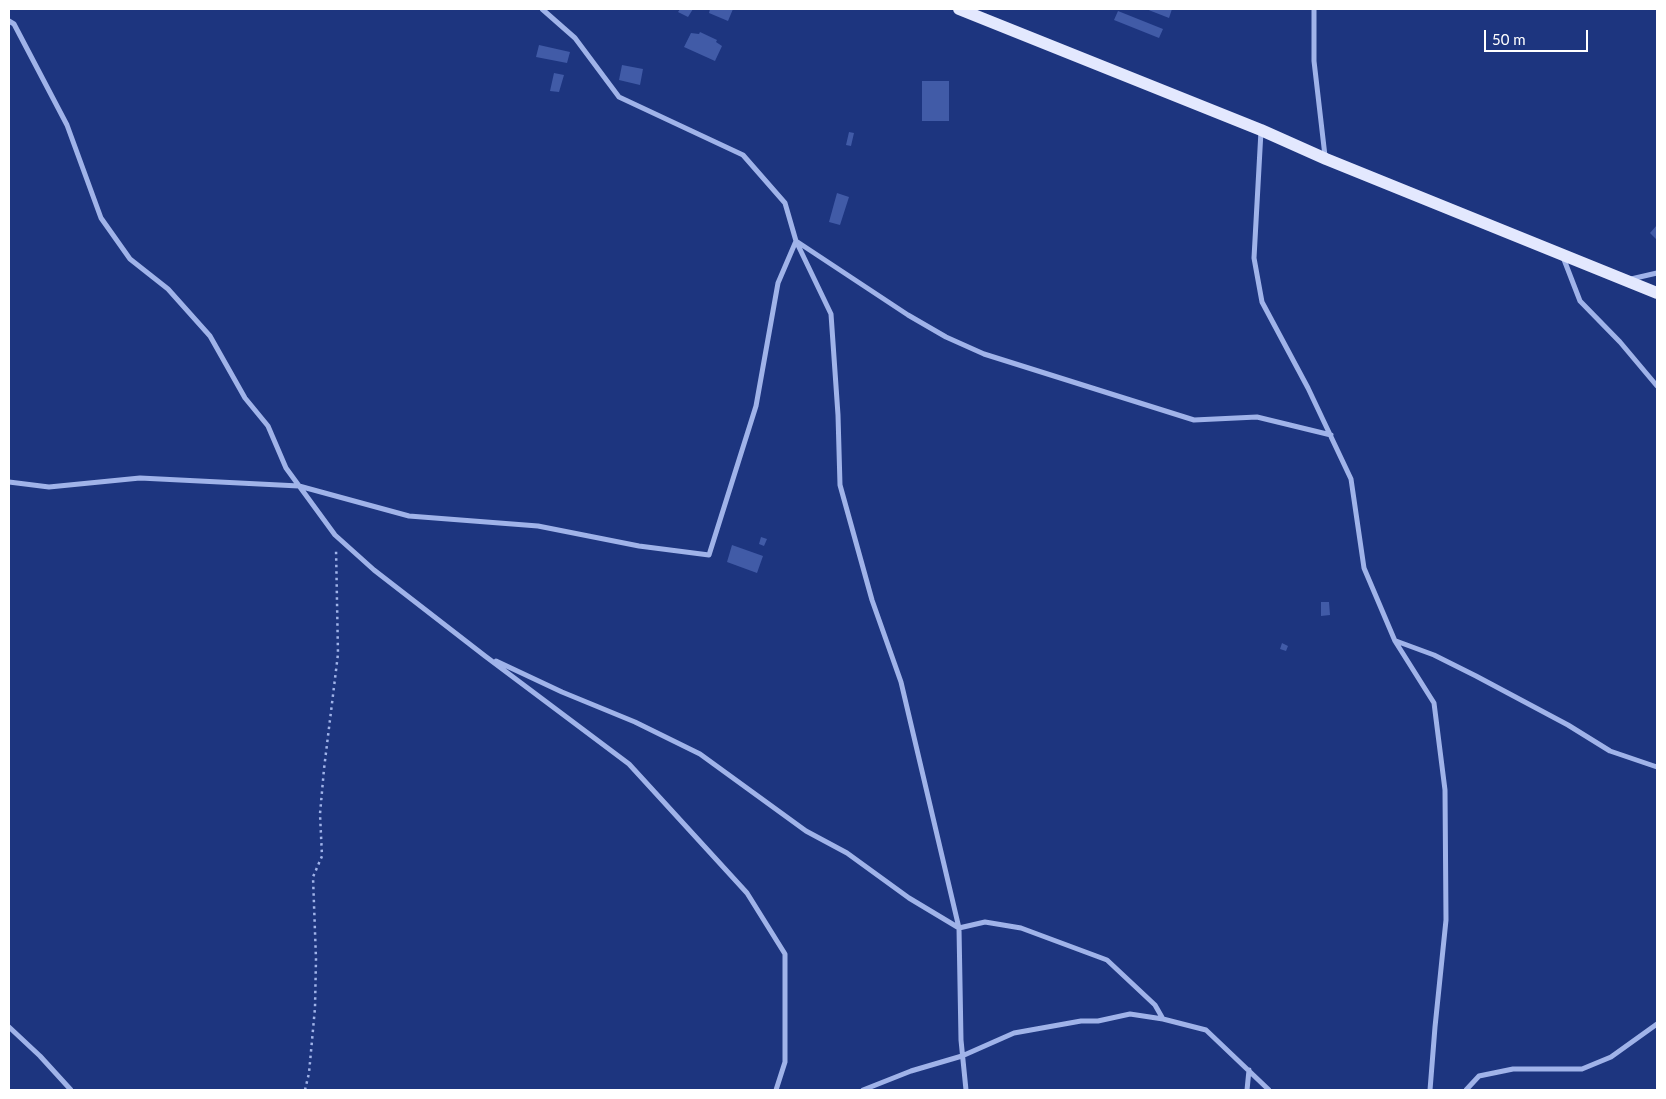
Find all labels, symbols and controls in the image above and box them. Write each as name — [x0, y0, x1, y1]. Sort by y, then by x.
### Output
scale bar — [1486, 20, 1590, 52]
text: 50 m — [1492, 30, 1526, 48]

